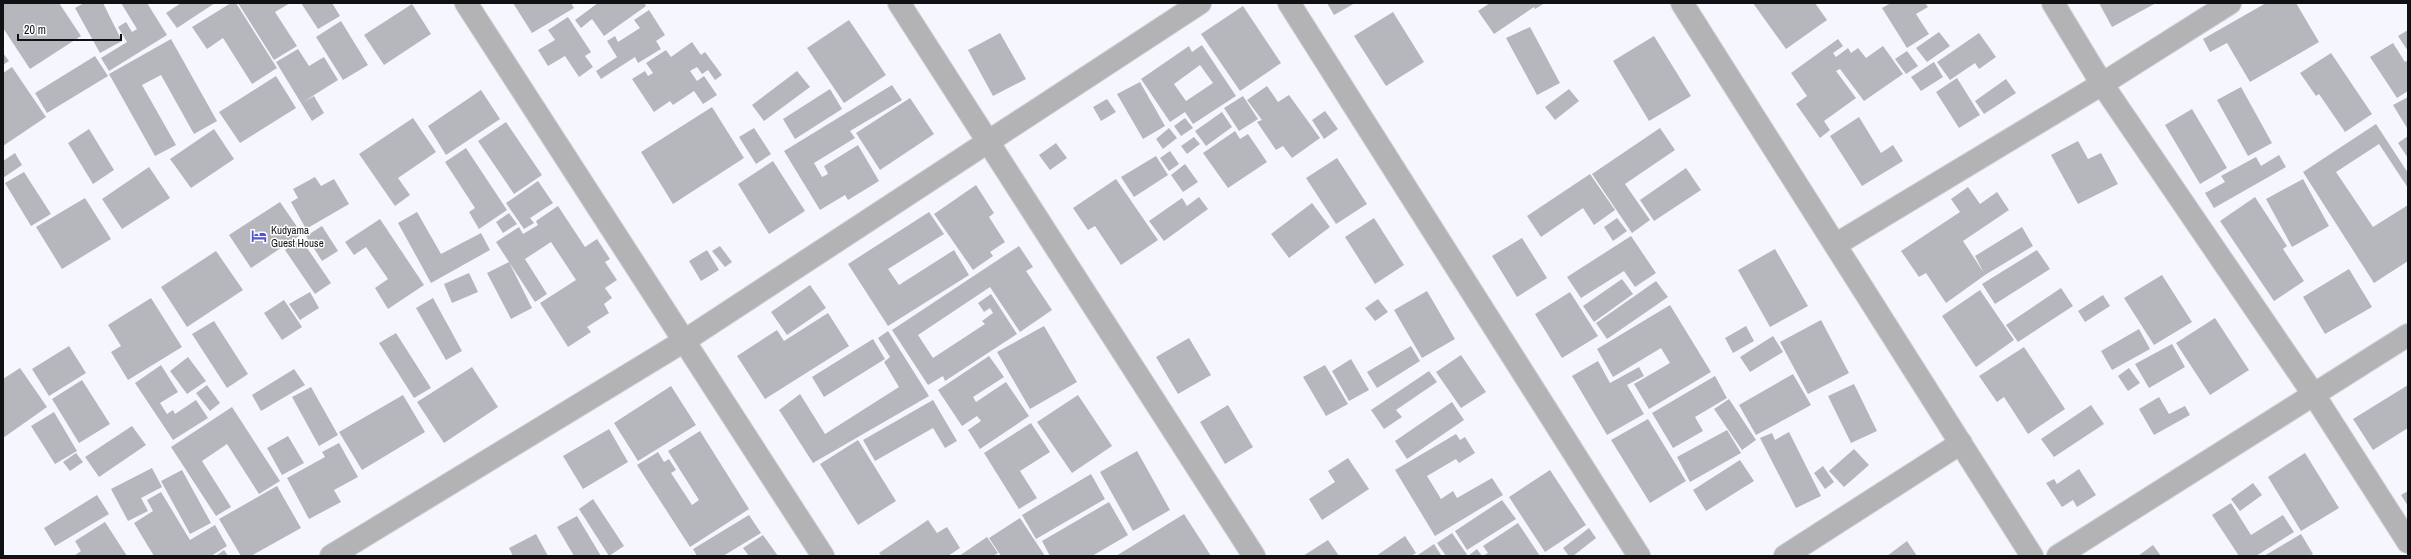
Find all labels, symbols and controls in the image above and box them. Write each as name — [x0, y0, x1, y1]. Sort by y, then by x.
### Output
scale bar — [18, 16, 121, 42]
text: 20 m — [24, 22, 46, 38]
place label: Kudyama Guest House — [271, 223, 324, 250]
hotel icon: Kudyama Guest House — [250, 227, 268, 245]

